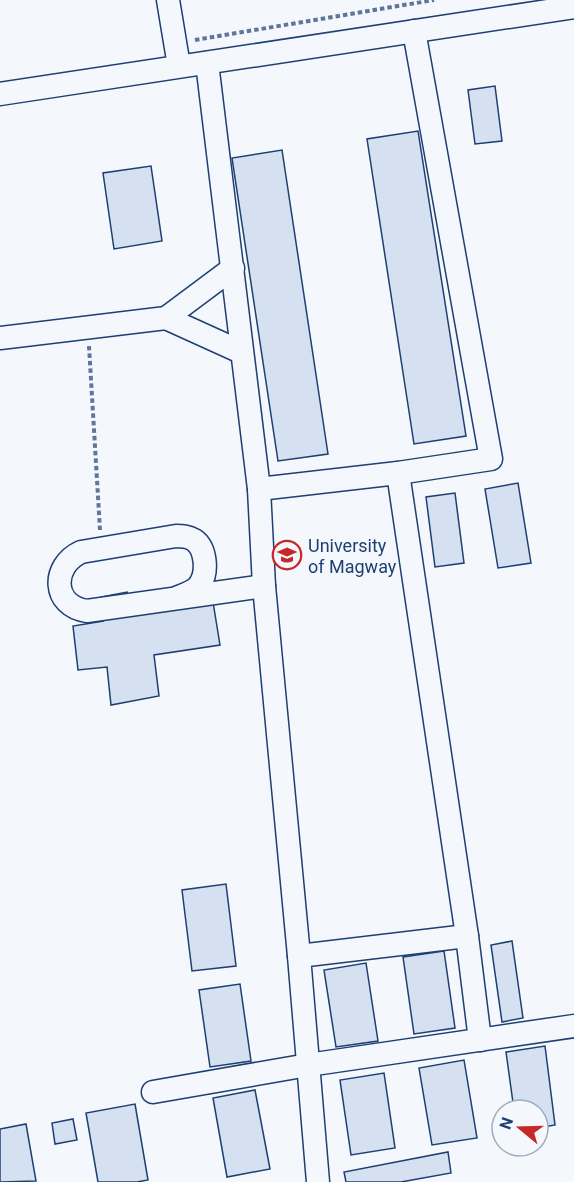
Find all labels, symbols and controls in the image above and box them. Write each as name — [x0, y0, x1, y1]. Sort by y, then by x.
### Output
place label: University of Magway — [308, 535, 397, 577]
school or university icon: University of Magway — [271, 539, 303, 571]
north arrow — [490, 1098, 550, 1158]
text: N — [495, 1115, 517, 1132]

